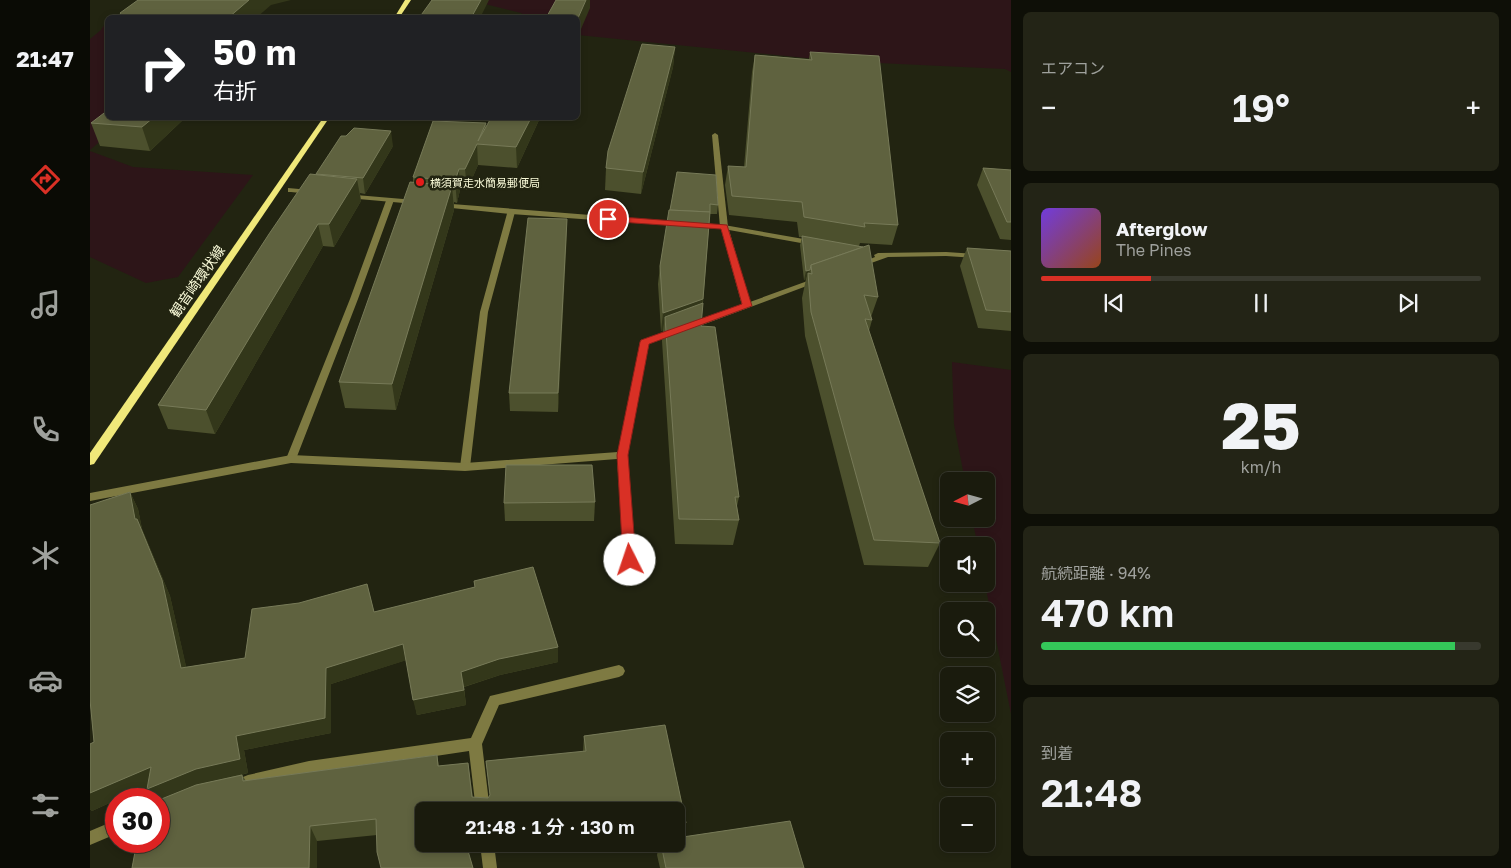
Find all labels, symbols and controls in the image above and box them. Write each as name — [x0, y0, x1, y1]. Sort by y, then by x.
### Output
text: 50 m — [213, 31, 296, 73]
icon: right — [130, 35, 195, 100]
text: 21:47 — [16, 45, 74, 72]
text: エアコン — [1041, 58, 1105, 78]
text: 右折 — [213, 77, 257, 104]
text: 19° — [1232, 85, 1290, 130]
text: − — [1041, 91, 1056, 124]
text: + — [1466, 91, 1481, 124]
icon: directions — [28, 162, 63, 197]
marker: 横須賀走水簡易郵便局 — [414, 176, 426, 188]
place label: 横須賀走水簡易郵便局 — [430, 176, 540, 189]
pin — [587, 198, 629, 240]
icon: arrive — [594, 205, 622, 233]
text: Afterglow — [1116, 217, 1207, 240]
text: The Pines — [1116, 240, 1191, 260]
street label: 観音崎環状線 — [166, 242, 228, 320]
icon: music — [28, 287, 63, 322]
icon: previous — [1100, 289, 1128, 317]
icon: pause — [1247, 289, 1275, 317]
icon: next — [1394, 289, 1422, 317]
text: 25 — [1221, 385, 1301, 463]
icon: phone — [28, 412, 63, 447]
text: km/h — [1241, 457, 1281, 477]
north arrow — [940, 472, 995, 528]
map controls — [940, 472, 995, 852]
position arrow — [603, 533, 655, 585]
button: sound — [940, 537, 995, 592]
icon: climate — [28, 538, 63, 573]
text: 航続距離 · 94% — [1041, 563, 1151, 583]
text: 470 km — [1041, 590, 1174, 635]
button: search — [940, 602, 995, 657]
icon: car — [28, 663, 63, 698]
button: layers — [940, 667, 995, 722]
button: + — [940, 732, 995, 787]
text: 到着 — [1041, 743, 1073, 763]
text: 21:48 — [1041, 770, 1142, 815]
icon: filters — [28, 788, 63, 823]
speed limit sign: 30 — [105, 788, 170, 853]
button: − — [940, 797, 995, 852]
text: 21:48 · 1 分 · 130 m — [465, 815, 635, 838]

